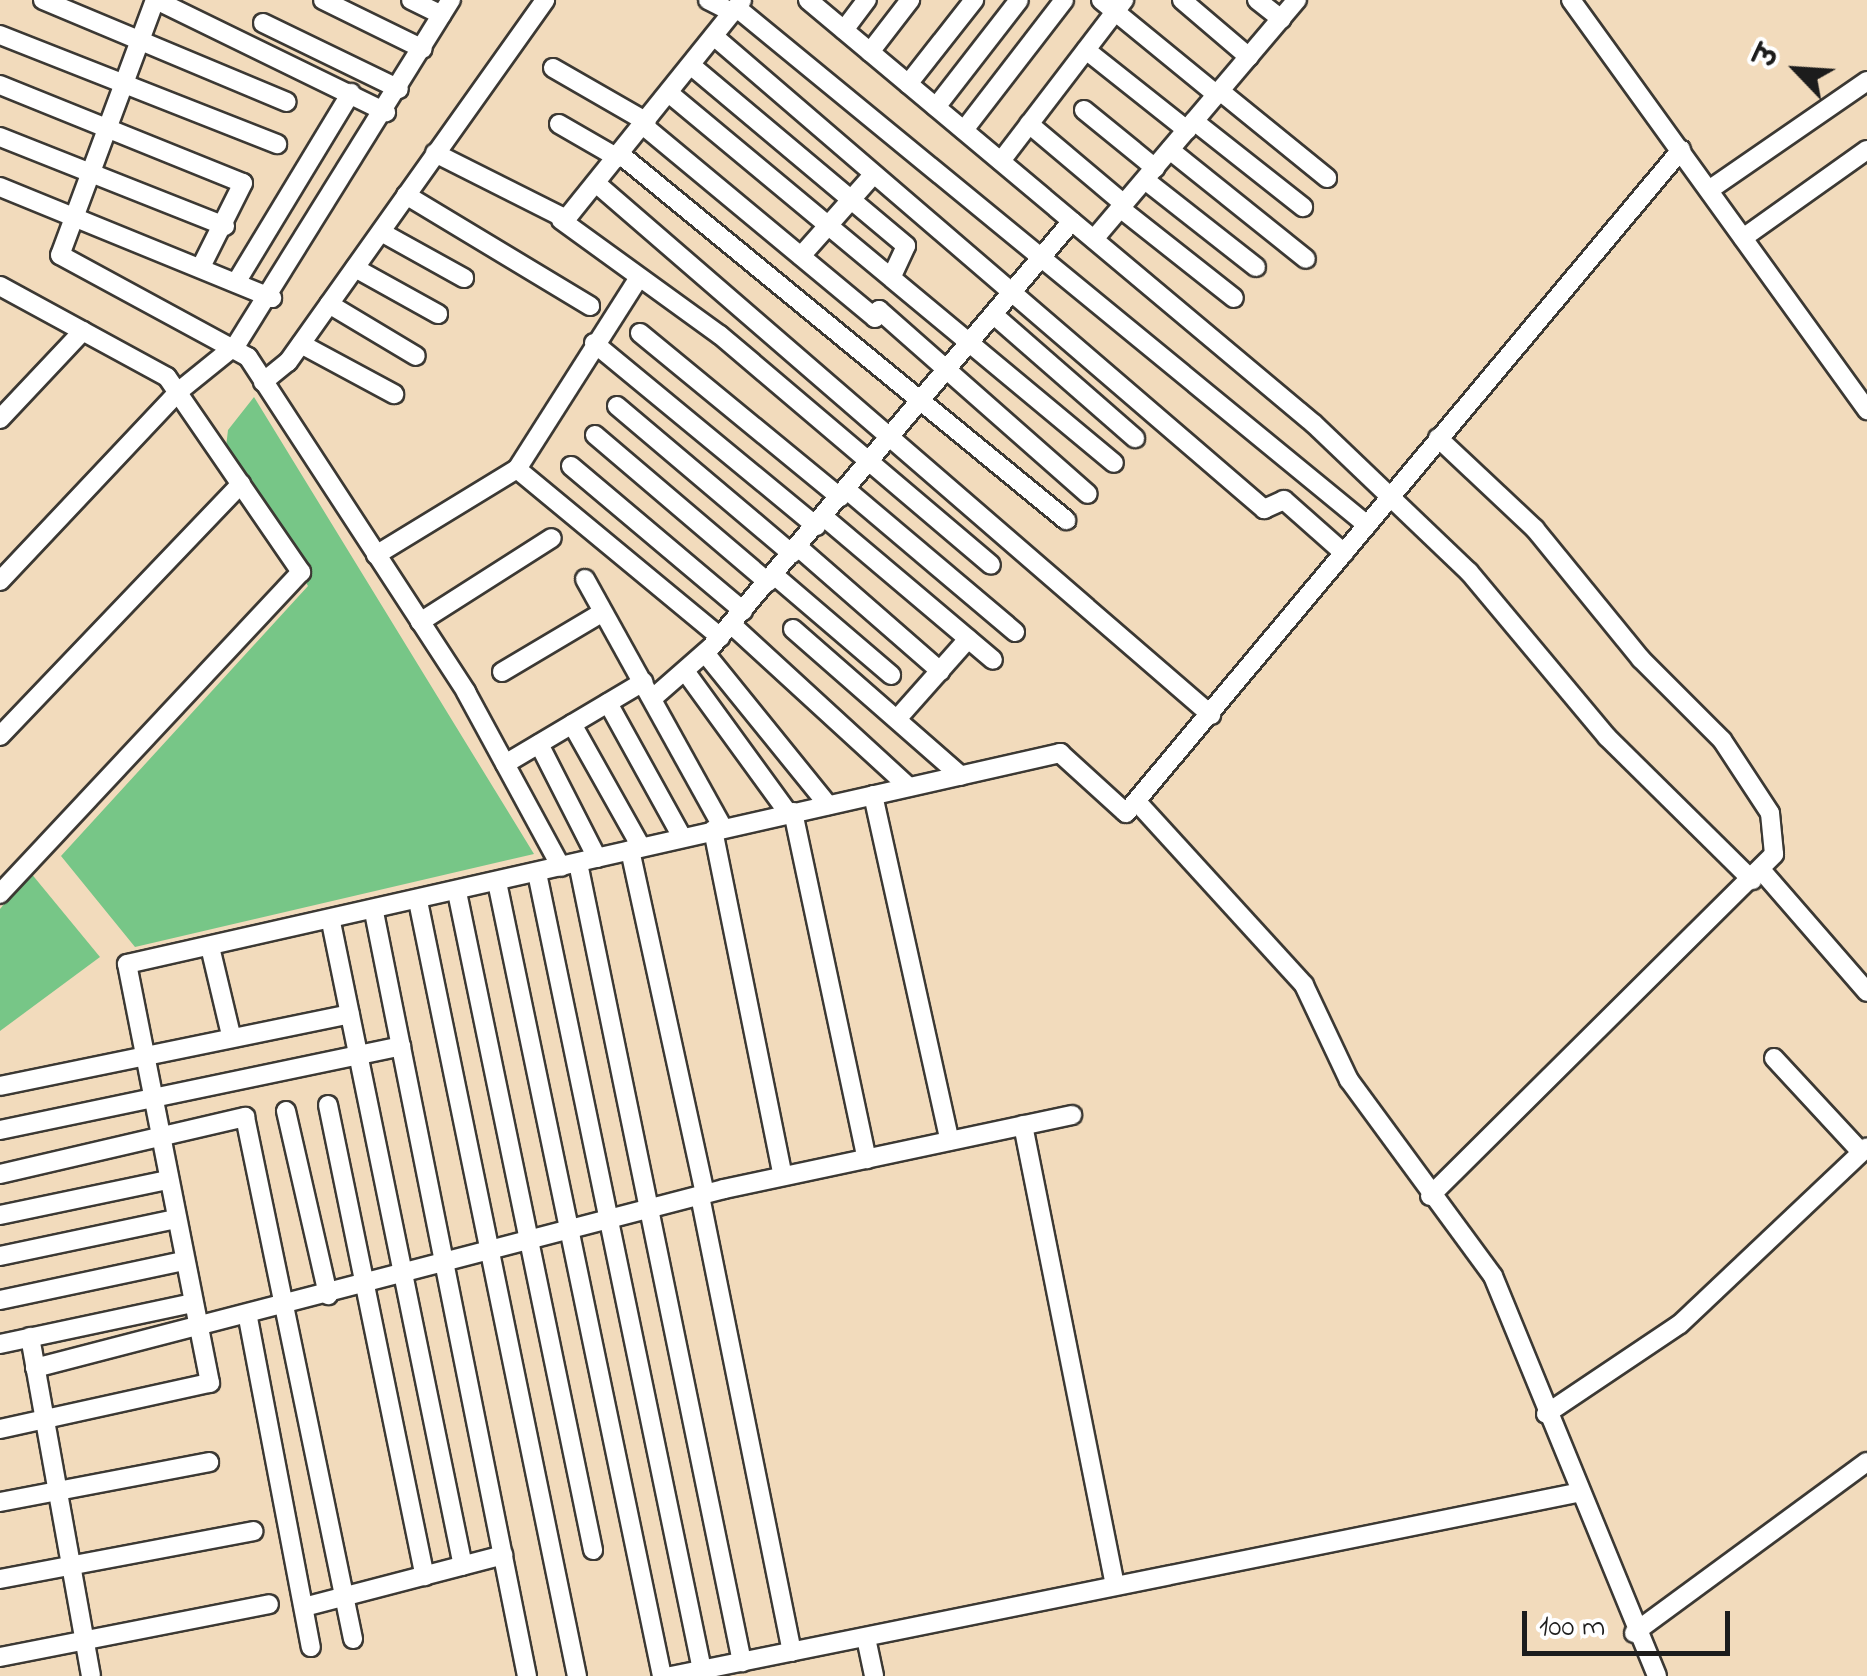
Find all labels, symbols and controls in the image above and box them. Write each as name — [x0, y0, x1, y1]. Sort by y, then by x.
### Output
north arrow — [1747, 20, 1847, 120]
text: उ — [1747, 40, 1792, 74]
scale bar — [1527, 1591, 1734, 1653]
text: 100 m — [1539, 1606, 1605, 1650]

